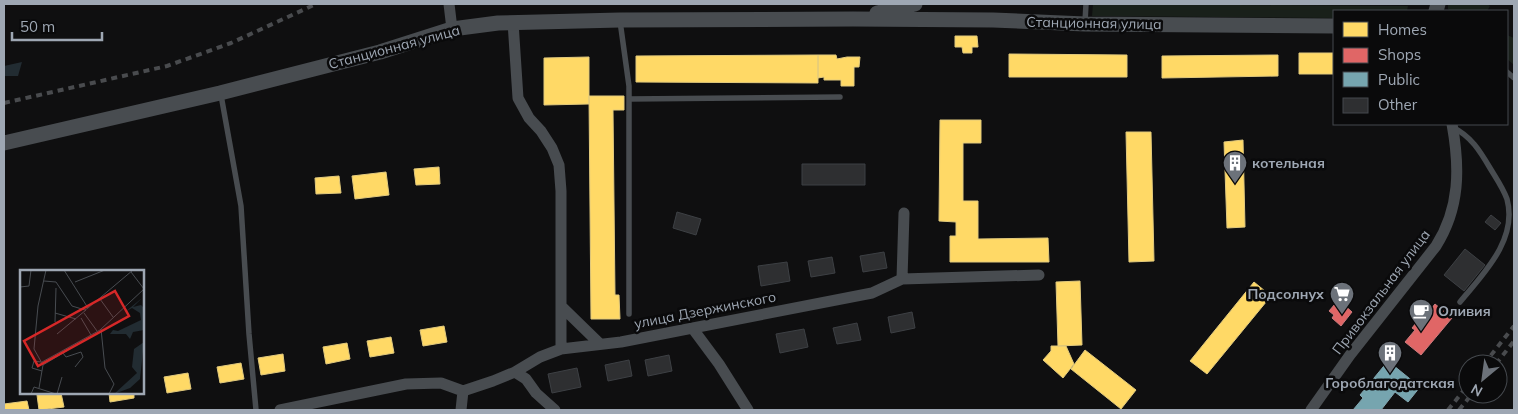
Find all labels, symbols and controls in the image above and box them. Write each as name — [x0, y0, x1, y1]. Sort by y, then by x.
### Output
scale bar — [12, 10, 102, 42]
legend — [1333, 10, 1508, 125]
street label: Станционная улица — [1026, 13, 1162, 33]
text: 50 m — [20, 17, 55, 36]
text: Homes — [1378, 20, 1427, 39]
street label: Станционная улица — [326, 21, 462, 73]
text: Shops — [1378, 45, 1421, 64]
text: Public — [1378, 70, 1420, 89]
text: Other — [1378, 95, 1418, 114]
building icon: котельная — [1222, 150, 1248, 184]
place label: котельная — [1252, 154, 1325, 172]
street label: Привокзальная улица — [1328, 226, 1434, 358]
inset map — [20, 270, 144, 394]
supermarket icon: Подсолнух — [1329, 281, 1355, 315]
place label: Подсолнух — [1248, 285, 1324, 303]
street label: улица Дзержинского — [633, 287, 777, 333]
cafe icon: Оливия — [1408, 298, 1434, 332]
place label: Оливия — [1438, 302, 1491, 320]
building icon: Гороблагодатская — [1377, 340, 1403, 374]
north arrow — [1458, 354, 1508, 404]
place label: Гороблагодатская — [1325, 374, 1455, 392]
text: N — [1468, 380, 1486, 401]

